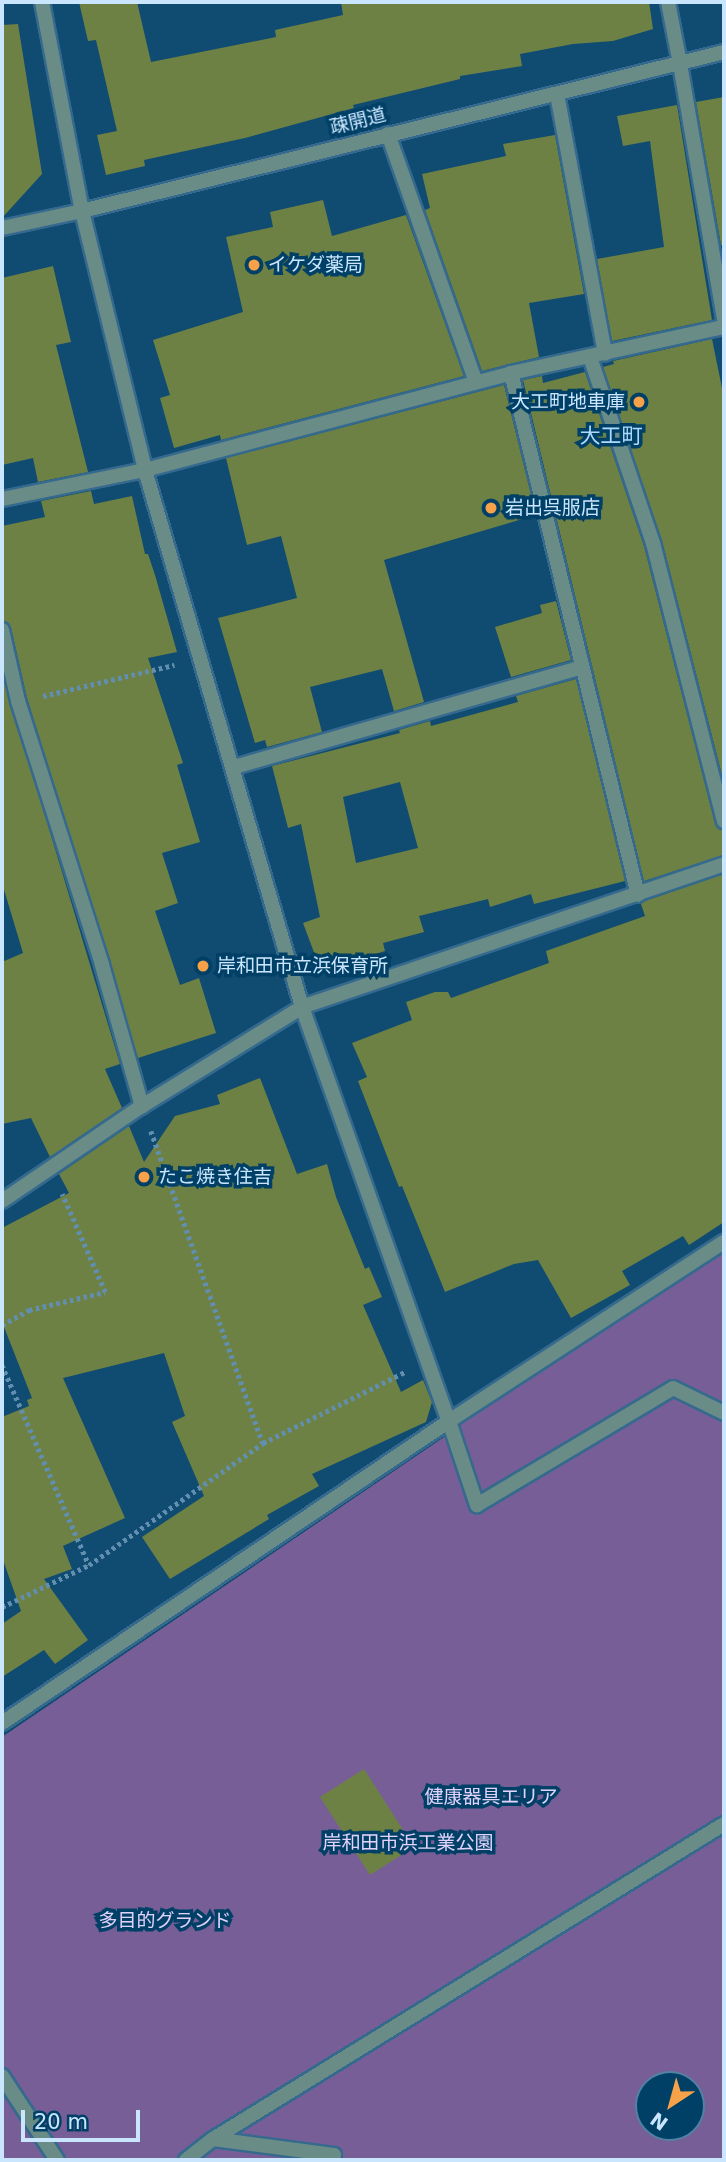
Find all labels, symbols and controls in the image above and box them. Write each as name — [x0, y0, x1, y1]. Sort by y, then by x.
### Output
street label: 疎開道 — [328, 103, 388, 139]
place label: イケダ薬局 — [268, 254, 363, 276]
marker: イケダ薬局 — [246, 257, 262, 273]
place label: 大工町地車庫 — [511, 391, 625, 413]
marker: 大工町地車庫 — [631, 394, 647, 410]
district label: 大工町 — [580, 423, 642, 449]
place label: 岩出呉服店 — [505, 497, 600, 519]
marker: 岩出呉服店 — [483, 500, 499, 516]
place label: 岸和田市立浜保育所 — [217, 955, 388, 977]
marker: 岸和田市立浜保育所 — [195, 958, 211, 974]
place label: たこ焼き住吉 — [158, 1166, 272, 1188]
marker: たこ焼き住吉 — [136, 1169, 152, 1185]
park label: 健康器具エリア — [425, 1786, 557, 1808]
park label: 岸和田市浜工業公園 — [323, 1832, 493, 1854]
park label: 多目的グランド — [99, 1910, 231, 1932]
north arrow — [635, 2071, 705, 2141]
scale bar — [24, 2096, 144, 2140]
text: N — [646, 2108, 672, 2135]
text: 20 m — [34, 2110, 88, 2134]

